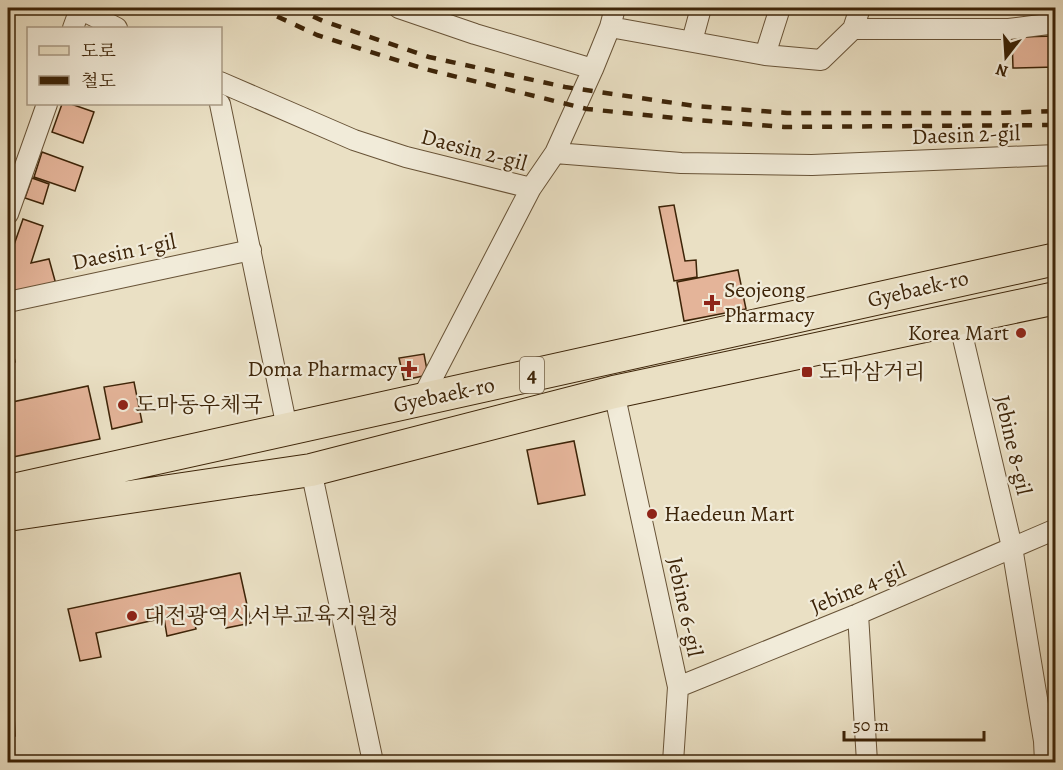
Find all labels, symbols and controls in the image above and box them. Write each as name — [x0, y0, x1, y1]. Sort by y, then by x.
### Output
legend — [27, 27, 222, 105]
north arrow — [976, 27, 1036, 87]
text: 도로 — [81, 39, 116, 63]
text: N — [993, 58, 1011, 83]
text: 철도 — [81, 69, 116, 93]
street label: Daesin 2-gil — [911, 118, 1021, 152]
street label: Daesin 2-gil — [418, 121, 530, 179]
street label: Daesin 1-gil — [69, 226, 179, 278]
street label: Gyebaek-ro — [865, 263, 971, 315]
place label: Seojeong Pharmacy — [724, 275, 814, 330]
marker: Seojeong Pharmacy — [705, 296, 719, 310]
place label: Korea Mart — [908, 318, 1009, 348]
marker: Korea Mart — [1014, 326, 1028, 340]
place label: Doma Pharmacy — [247, 354, 397, 384]
road number: 4 — [520, 357, 544, 393]
place label: 도마삼거리 — [819, 357, 925, 387]
marker: Doma Pharmacy — [402, 362, 416, 376]
marker: 도마삼거리 — [800, 365, 814, 379]
street label: Gyebaek-ro — [391, 370, 497, 420]
place label: 도마동우체국 — [135, 390, 263, 420]
street label: Jebine 8-gil — [987, 392, 1039, 498]
marker: 도마동우체국 — [116, 398, 130, 412]
place label: Haedeun Mart — [664, 499, 795, 529]
marker: Haedeun Mart — [645, 507, 659, 521]
street label: Jebine 6-gil — [660, 555, 710, 659]
street label: Jebine 4-gil — [806, 555, 910, 621]
place label: 대전광역시서부교육지원청 — [144, 601, 399, 631]
marker: 대전광역시서부교육지원청 — [125, 609, 139, 623]
scale bar — [844, 704, 984, 742]
text: 50 m — [853, 713, 889, 737]

